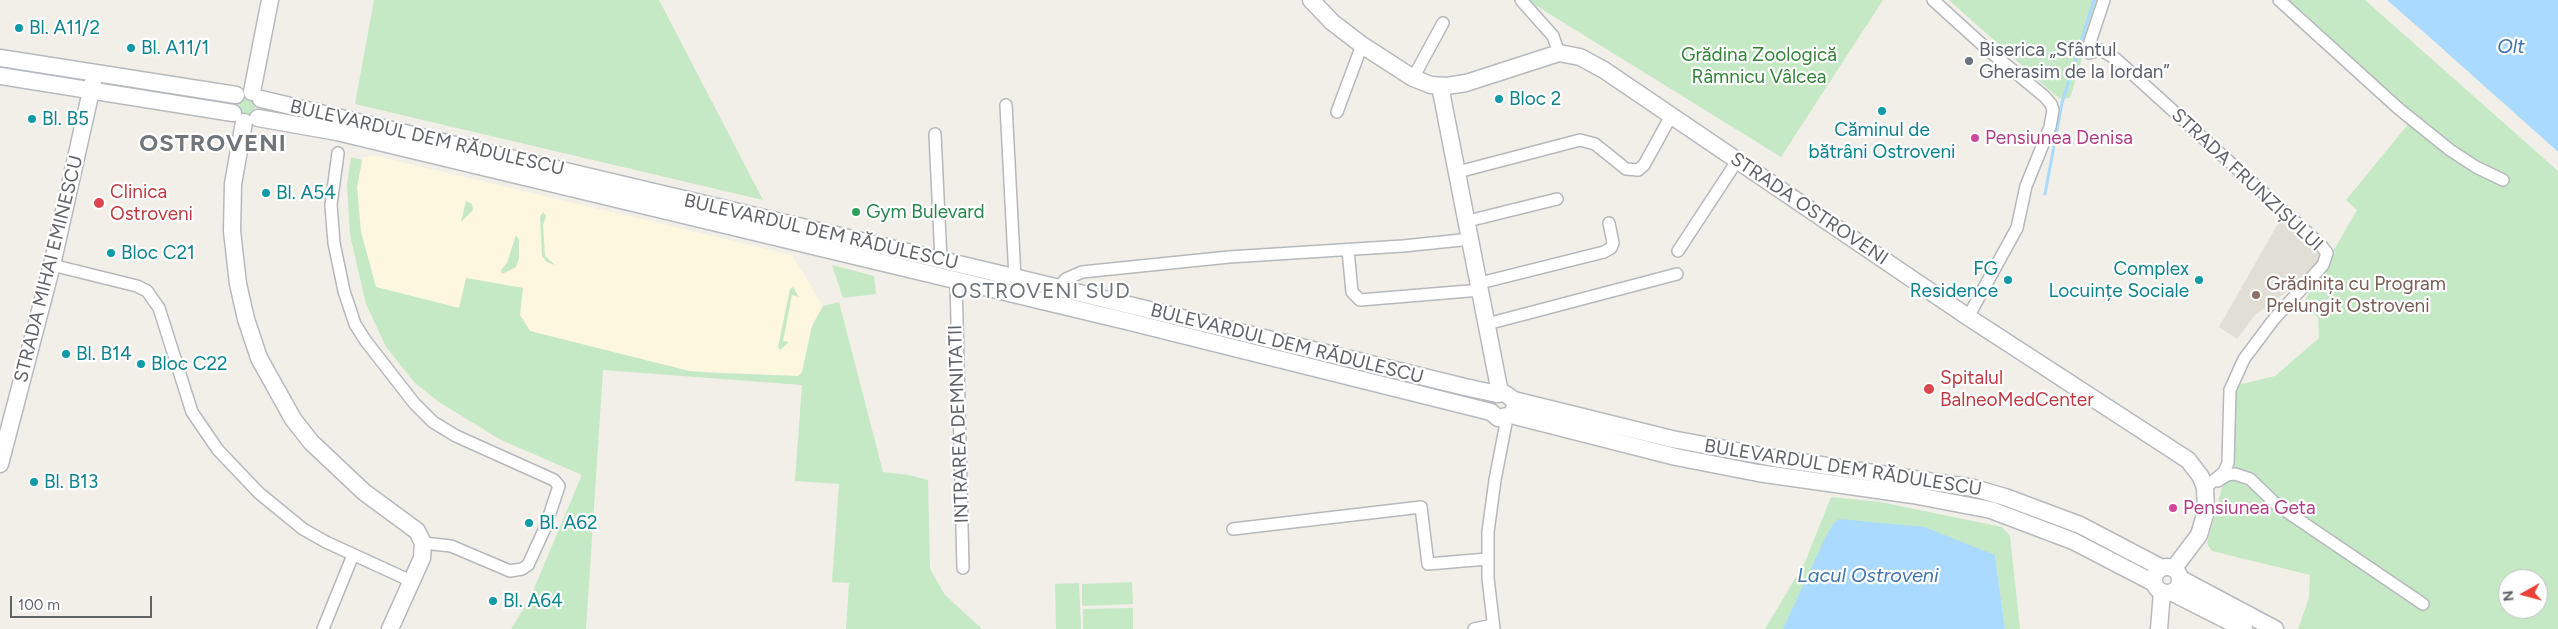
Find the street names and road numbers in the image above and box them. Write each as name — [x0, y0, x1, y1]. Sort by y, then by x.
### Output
street label: BULEVARDUL DEM RĂDULESCU — [288, 95, 566, 181]
street label: STRADA FRUNZIȘULUI — [2167, 104, 2327, 256]
street label: STRADA OSTROVENI — [1726, 148, 1892, 270]
street label: STRADA MIHAI EMINESCU — [10, 153, 88, 385]
street label: BULEVARDUL DEM RĂDULESCU — [682, 189, 960, 275]
street label: BULEVARDUL DEM RĂDULESCU — [1148, 299, 1426, 389]
street label: INTRAREA DEMNITATII — [944, 324, 974, 524]
street label: BULEVARDUL DEM RĂDULESCU — [1703, 435, 1983, 501]

